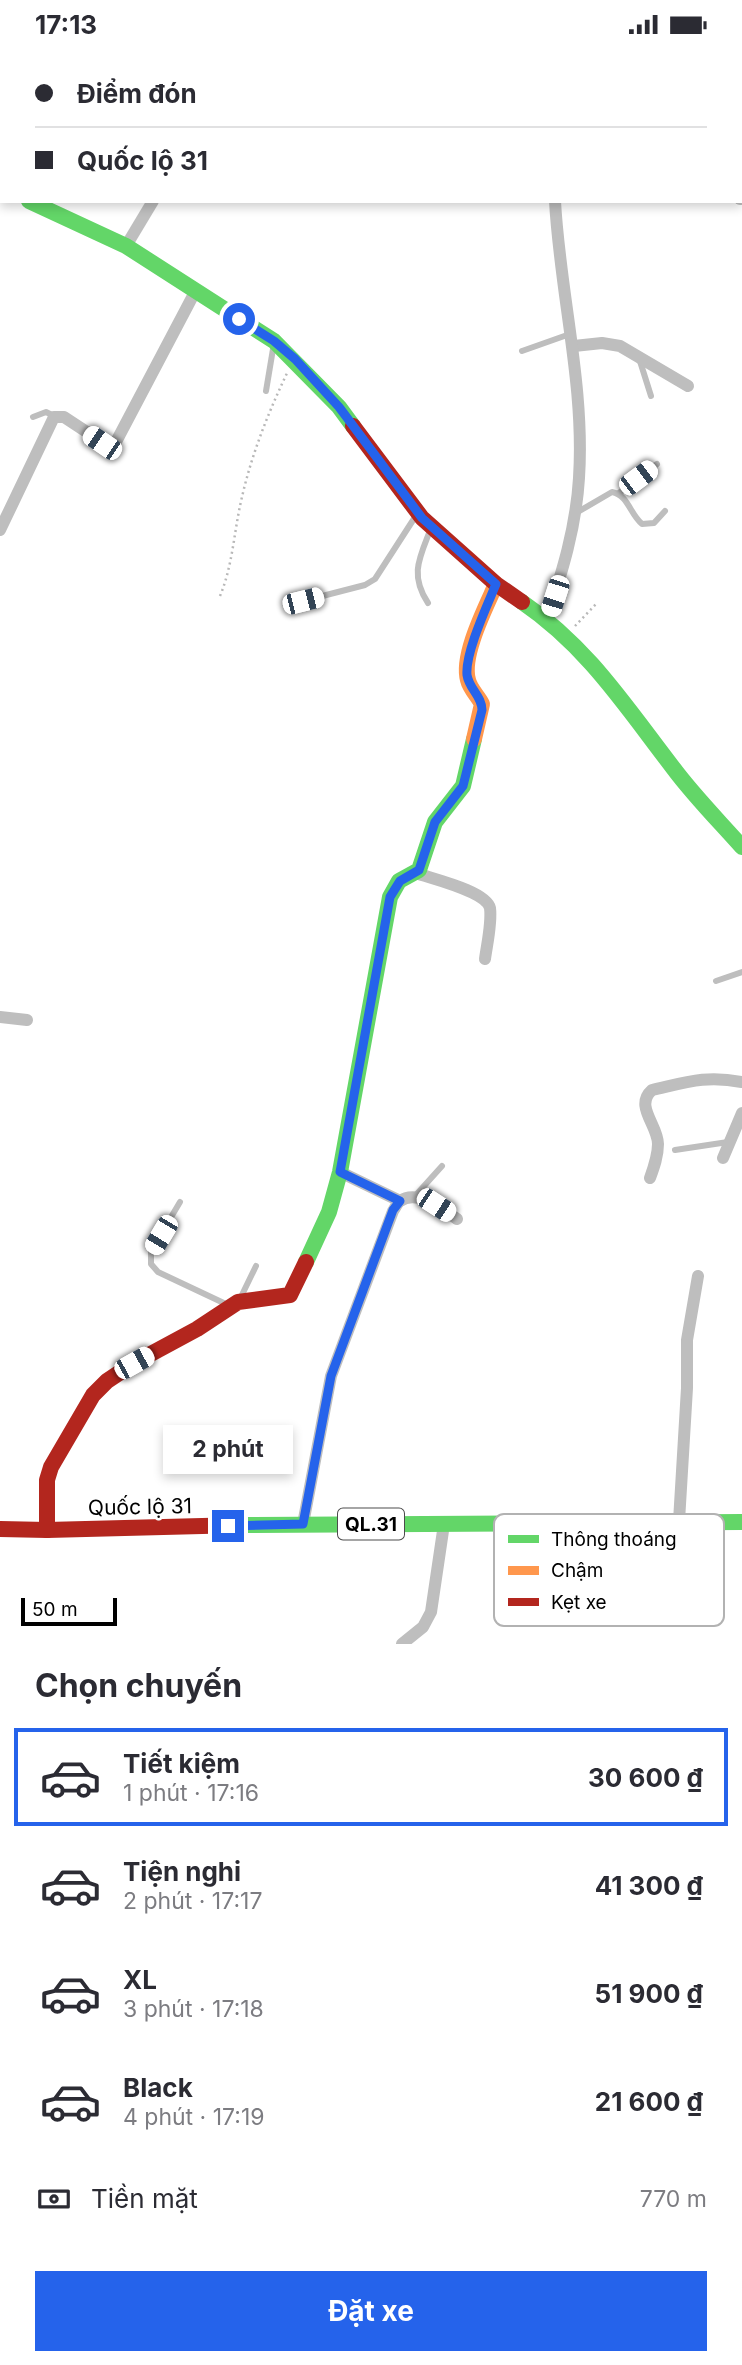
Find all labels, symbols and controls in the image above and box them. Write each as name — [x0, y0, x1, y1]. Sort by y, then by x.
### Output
text: 17:13 — [35, 9, 97, 40]
text: Điểm đón — [77, 78, 197, 109]
text: Quốc lộ 31 — [77, 145, 208, 176]
route start — [223, 303, 255, 335]
car — [79, 423, 126, 463]
car — [615, 457, 662, 499]
car — [539, 573, 572, 619]
car — [281, 586, 326, 616]
car — [413, 1185, 460, 1225]
car — [142, 1212, 181, 1258]
car — [111, 1344, 158, 1382]
callout: 2 phút — [163, 1425, 293, 1473]
text: 2 phút — [192, 1435, 264, 1463]
street label: Quốc lộ 31 — [88, 1493, 192, 1520]
road number: QL.31 — [338, 1509, 404, 1539]
route end — [212, 1510, 244, 1542]
legend — [494, 1514, 724, 1626]
text: Thông thoáng — [551, 1528, 677, 1551]
text: Chậm — [551, 1559, 603, 1582]
text: Kẹt xe — [551, 1591, 607, 1614]
scale bar — [21, 1595, 117, 1627]
text: 50 m — [32, 1598, 78, 1621]
text: Chọn chuyến — [35, 1666, 242, 1705]
icon: car — [39, 1746, 102, 1809]
text: Tiết kiệm — [123, 1748, 240, 1779]
text: 30 600 ₫ — [588, 1762, 703, 1793]
text: 1 phút · 17:16 — [123, 1779, 259, 1807]
icon: car — [39, 1854, 102, 1917]
text: Tiện nghi — [123, 1856, 241, 1887]
text: 41 300 ₫ — [595, 1870, 703, 1901]
text: 2 phút · 17:17 — [123, 1887, 262, 1915]
icon: car — [39, 1962, 102, 2025]
text: XL — [123, 1964, 157, 1995]
text: 51 900 ₫ — [595, 1978, 703, 2009]
text: 3 phút · 17:18 — [123, 1995, 264, 2023]
icon: car — [39, 2070, 102, 2133]
text: Black — [123, 2072, 193, 2103]
text: 21 600 ₫ — [595, 2086, 703, 2117]
text: 4 phút · 17:19 — [123, 2103, 265, 2131]
icon: cash — [35, 2180, 73, 2218]
text: Tiền mặt — [91, 2183, 198, 2214]
text: 770 m — [640, 2185, 707, 2213]
button: Đặt xe — [35, 2271, 707, 2351]

